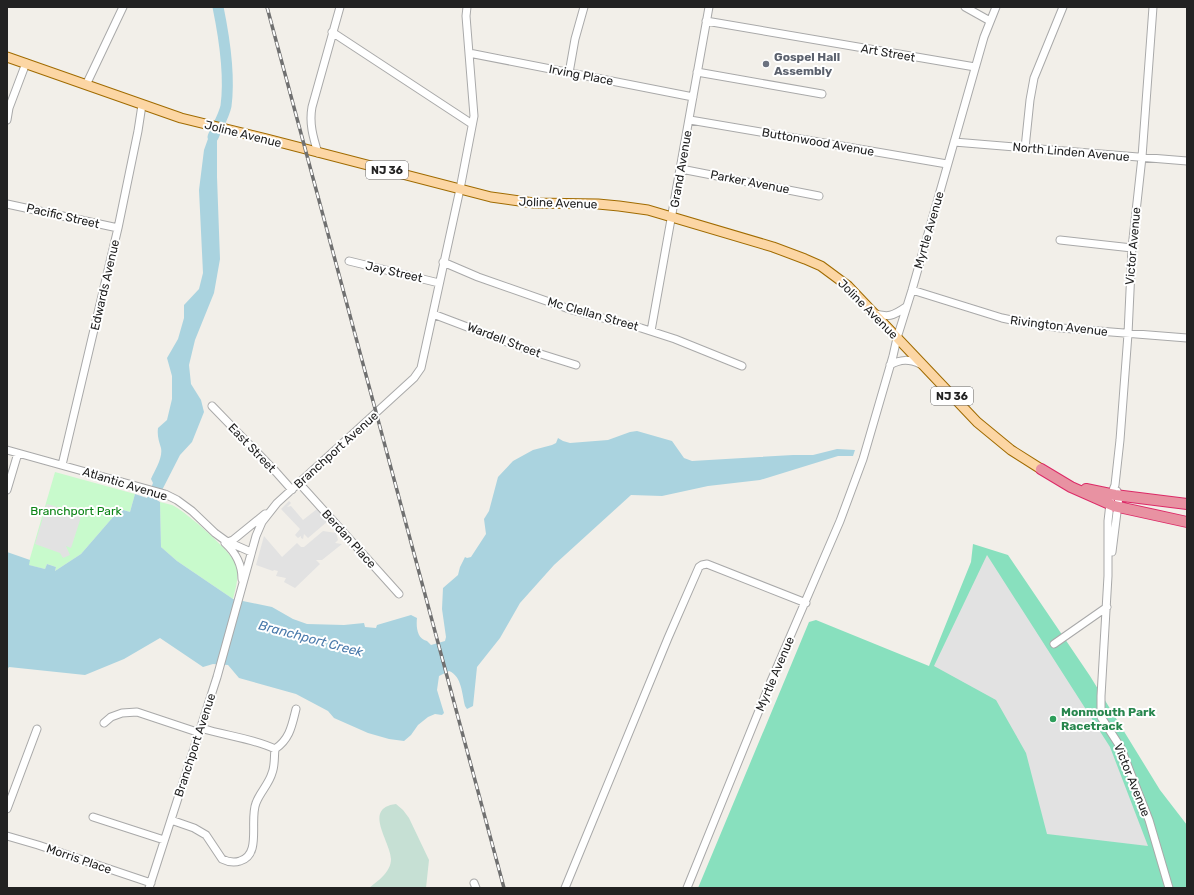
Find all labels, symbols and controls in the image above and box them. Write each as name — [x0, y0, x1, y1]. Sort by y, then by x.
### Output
street label: Art Street — [860, 41, 917, 65]
place label: Gospel Hall Assembly — [774, 50, 840, 78]
marker: Gospel Hall Assembly — [761, 59, 771, 69]
street label: Irving Place — [548, 62, 615, 88]
street label: Joline Avenue — [203, 118, 283, 150]
street label: Buttonwood Avenue — [761, 125, 875, 159]
street label: Grand Avenue — [667, 129, 695, 209]
street label: North Linden Avenue — [1012, 140, 1130, 164]
road number: NJ 36 — [366, 161, 408, 179]
street label: Parker Avenue — [709, 167, 791, 197]
street label: Myrtle Avenue — [911, 190, 947, 270]
street label: Joline Avenue — [518, 195, 598, 211]
street label: Pacific Street — [25, 201, 101, 231]
street label: Victor Avenue — [1123, 206, 1143, 285]
street label: Edwards Avenue — [88, 238, 122, 332]
street label: Jay Street — [364, 259, 424, 285]
street label: Joline Avenue — [835, 276, 901, 342]
street label: Mc Clellan Street — [546, 294, 640, 334]
street label: Rivington Avenue — [1009, 313, 1109, 339]
street label: Wardell Street — [465, 320, 543, 361]
road number: NJ 36 — [931, 387, 973, 405]
street label: Branchport Avenue — [291, 408, 381, 491]
street label: East Street — [225, 421, 279, 475]
street label: Atlantic Avenue — [81, 464, 169, 504]
park label: Branchport Park — [30, 504, 123, 518]
street label: Berdan Place — [319, 507, 379, 571]
water label: Branchport Creek — [257, 617, 365, 660]
street label: Myrtle Avenue — [753, 634, 797, 713]
street label: Branchport Avenue — [172, 691, 218, 799]
place label: Monmouth Park Racetrack — [1061, 705, 1155, 733]
marker: Monmouth Park Racetrack — [1048, 714, 1058, 724]
street label: Victor Avenue — [1111, 741, 1153, 819]
street label: Morris Place — [45, 841, 114, 877]

